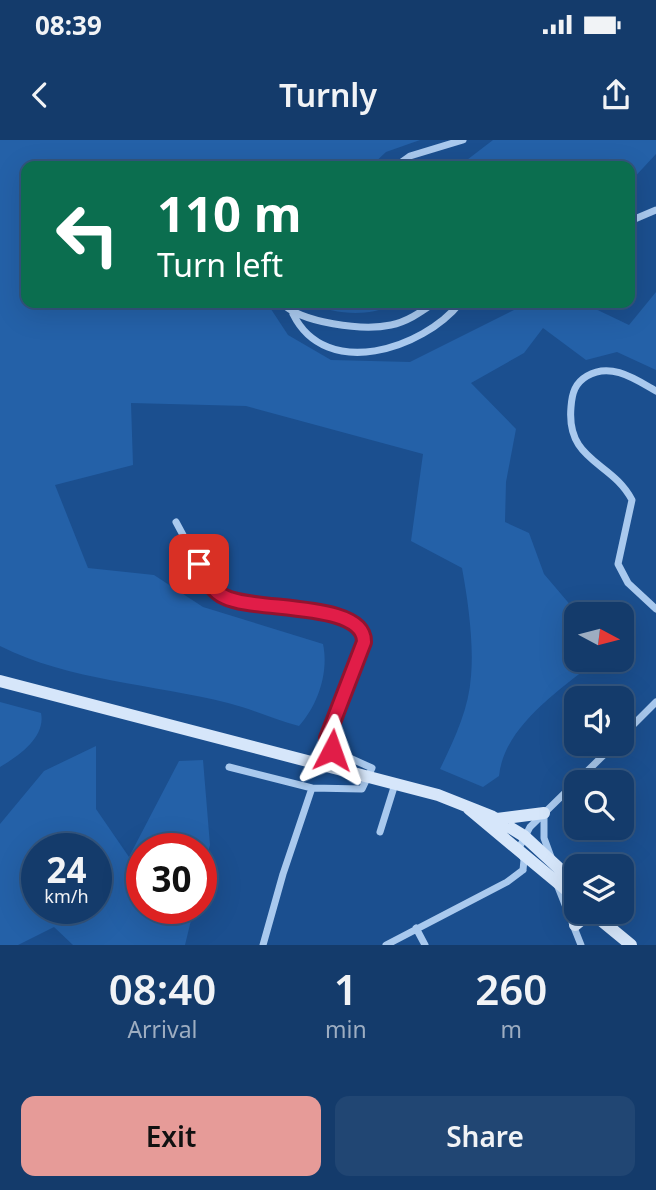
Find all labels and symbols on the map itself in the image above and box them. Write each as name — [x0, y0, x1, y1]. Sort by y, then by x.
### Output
pin — [169, 534, 229, 594]
north arrow — [564, 602, 634, 672]
position arrow — [295, 713, 369, 787]
speed limit sign: 30 — [126, 833, 217, 924]

